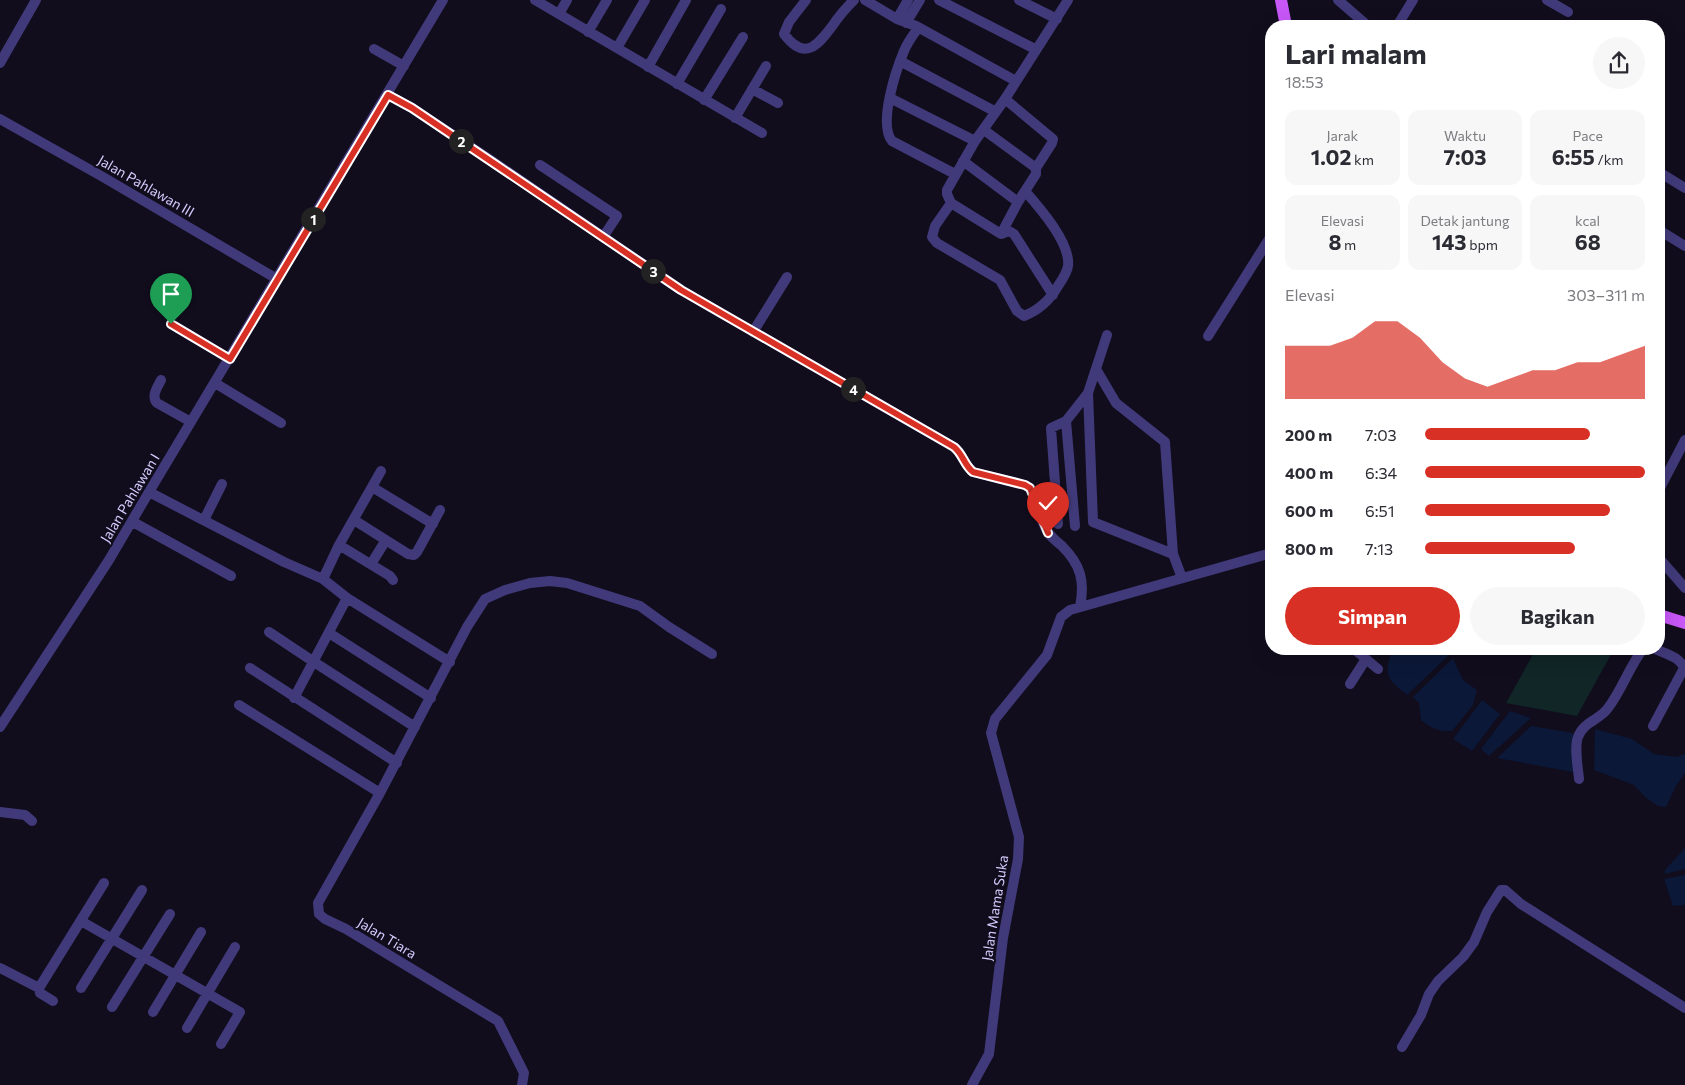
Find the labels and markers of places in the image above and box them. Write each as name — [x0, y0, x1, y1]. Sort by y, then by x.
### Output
pin: 2 — [448, 128, 474, 154]
pin: 1 — [300, 206, 326, 232]
pin: 3 — [640, 258, 666, 284]
pin — [150, 273, 192, 324]
pin: 4 — [840, 376, 866, 402]
pin — [1027, 482, 1069, 533]

